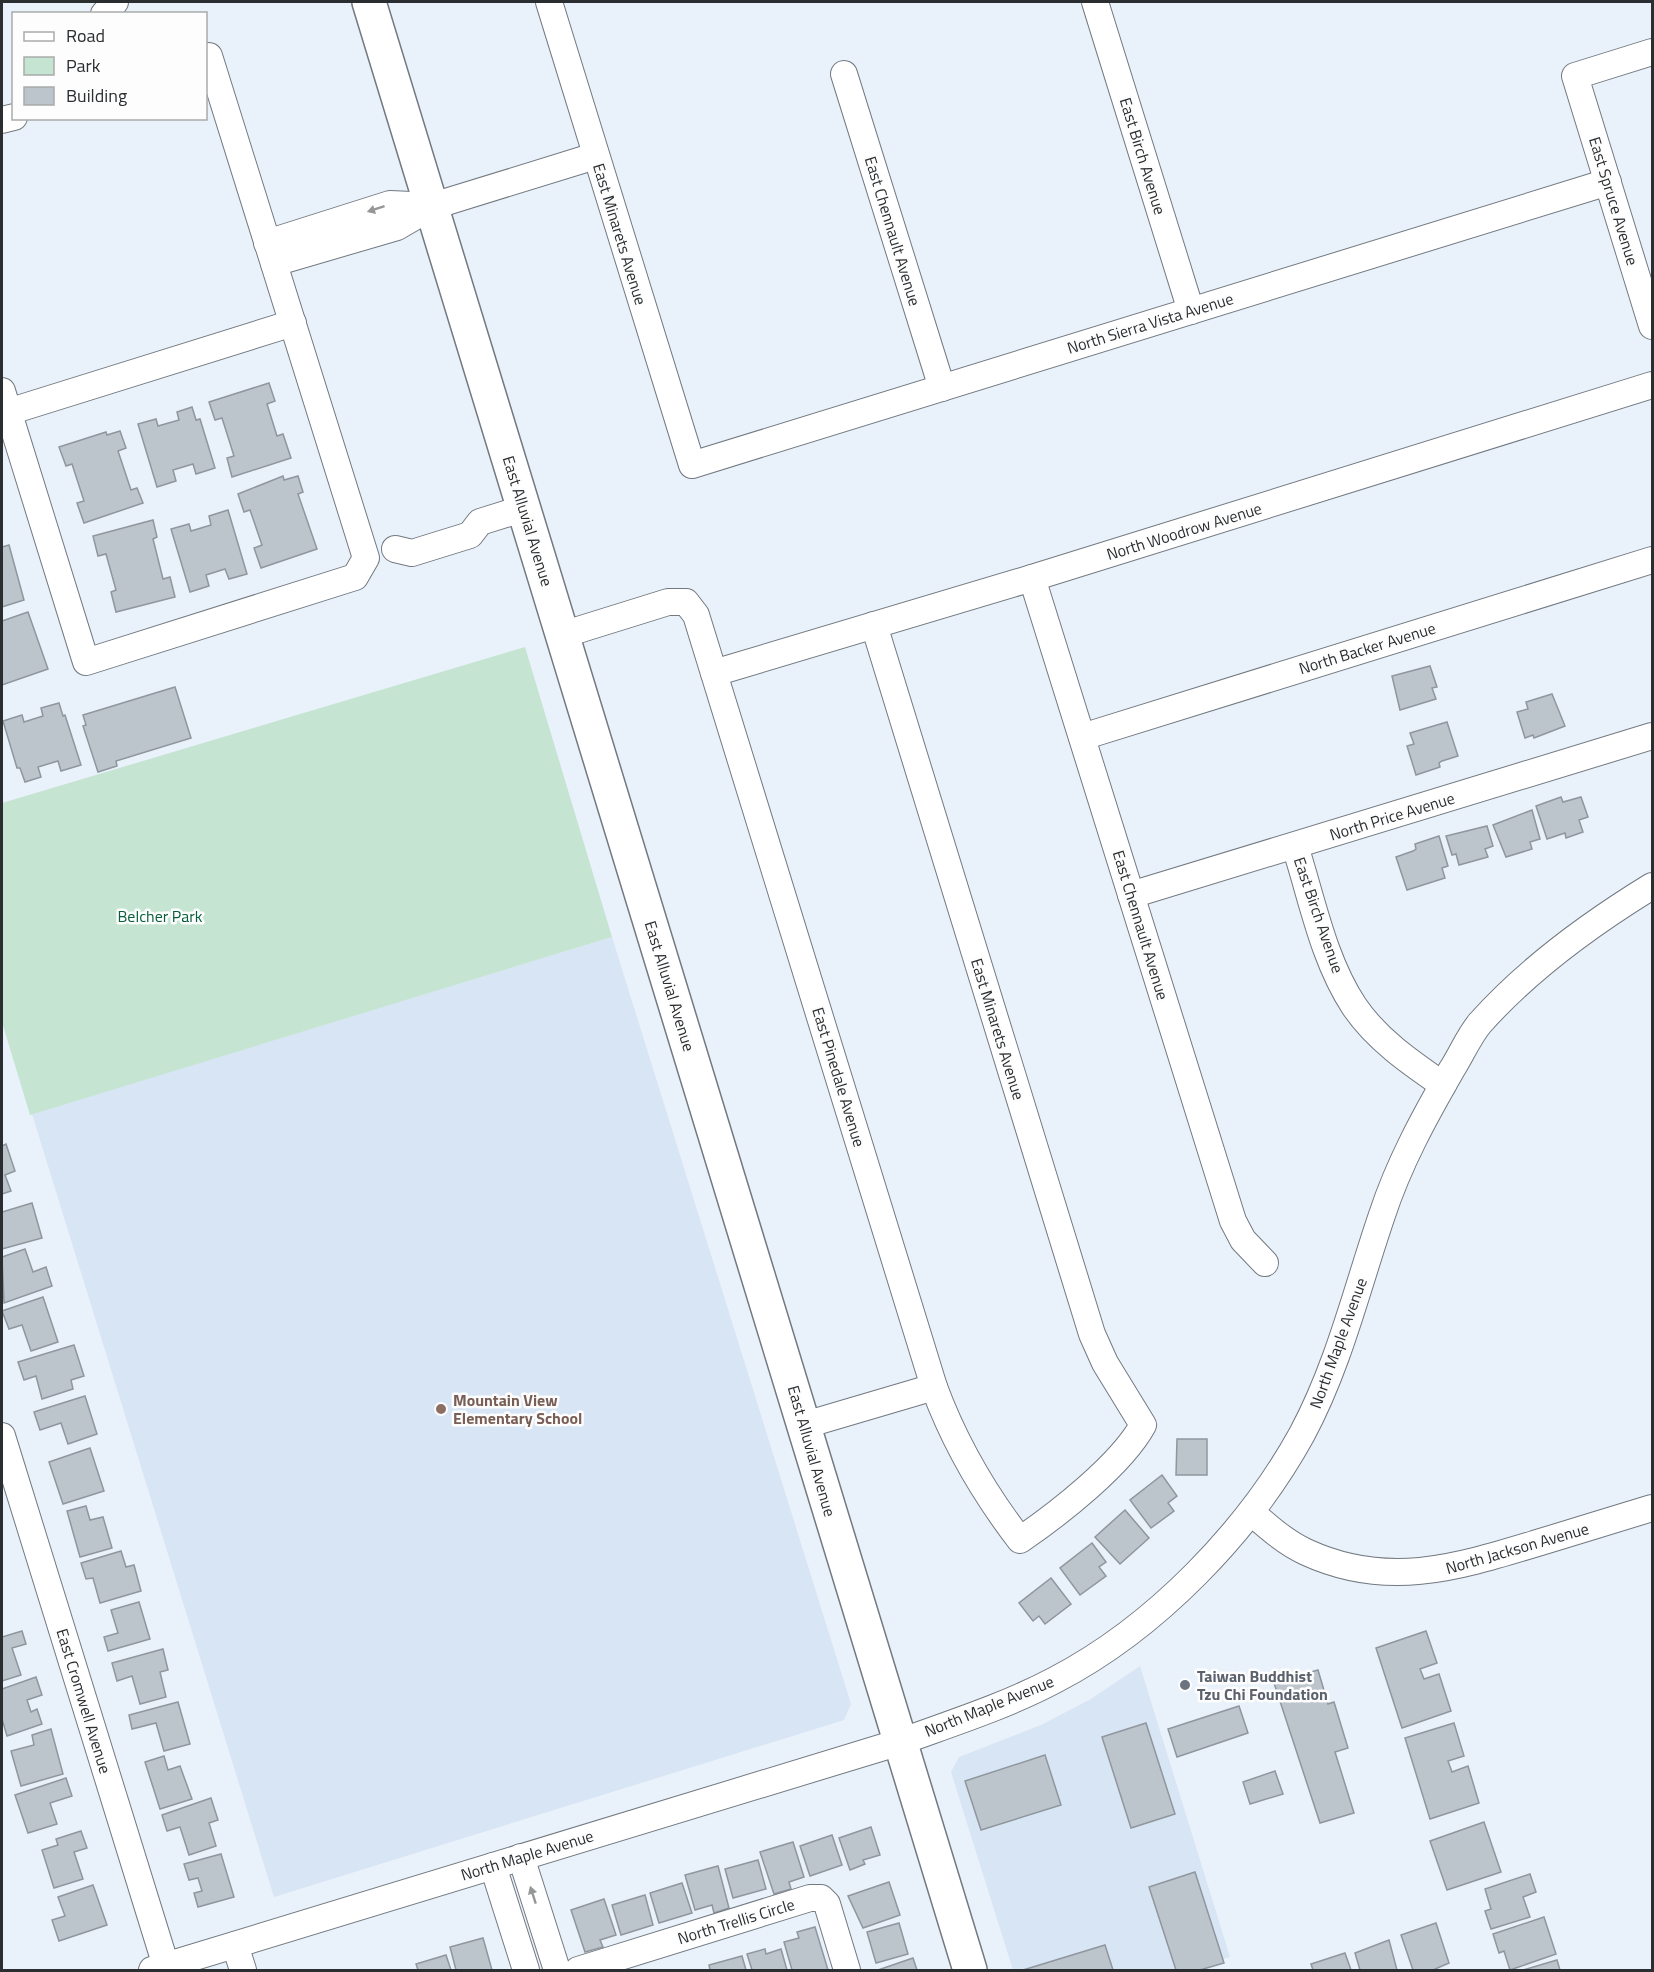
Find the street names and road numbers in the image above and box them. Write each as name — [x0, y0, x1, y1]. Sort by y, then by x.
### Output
street label: East Birch Avenue — [1114, 94, 1172, 218]
street label: East Spruce Avenue — [1583, 134, 1645, 268]
street label: East Chennault Avenue — [859, 153, 927, 309]
street label: East Minarets Avenue — [587, 160, 653, 308]
street label: North Sierra Vista Avenue — [1064, 286, 1236, 360]
street label: East Alluvial Avenue — [497, 453, 559, 589]
street label: North Woodrow Avenue — [1103, 496, 1265, 566]
street label: North Backer Avenue — [1296, 616, 1438, 680]
street label: North Price Avenue — [1327, 786, 1457, 846]
street label: East Chennault Avenue — [1107, 847, 1175, 1003]
street label: East Birch Avenue — [1288, 854, 1350, 976]
street label: East Alluvial Avenue — [639, 918, 701, 1054]
street label: East Minarets Avenue — [965, 955, 1031, 1103]
street label: East Pinedale Avenue — [806, 1004, 872, 1150]
street label: North Maple Avenue — [1303, 1274, 1373, 1412]
street label: East Alluvial Avenue — [782, 1383, 842, 1519]
street label: North Jackson Avenue — [1443, 1516, 1591, 1580]
street label: East Cromwell Avenue — [51, 1626, 117, 1776]
street label: North Maple Avenue — [921, 1669, 1057, 1743]
street label: North Maple Avenue — [458, 1823, 596, 1887]
street label: North Trellis Circle — [675, 1892, 797, 1950]

